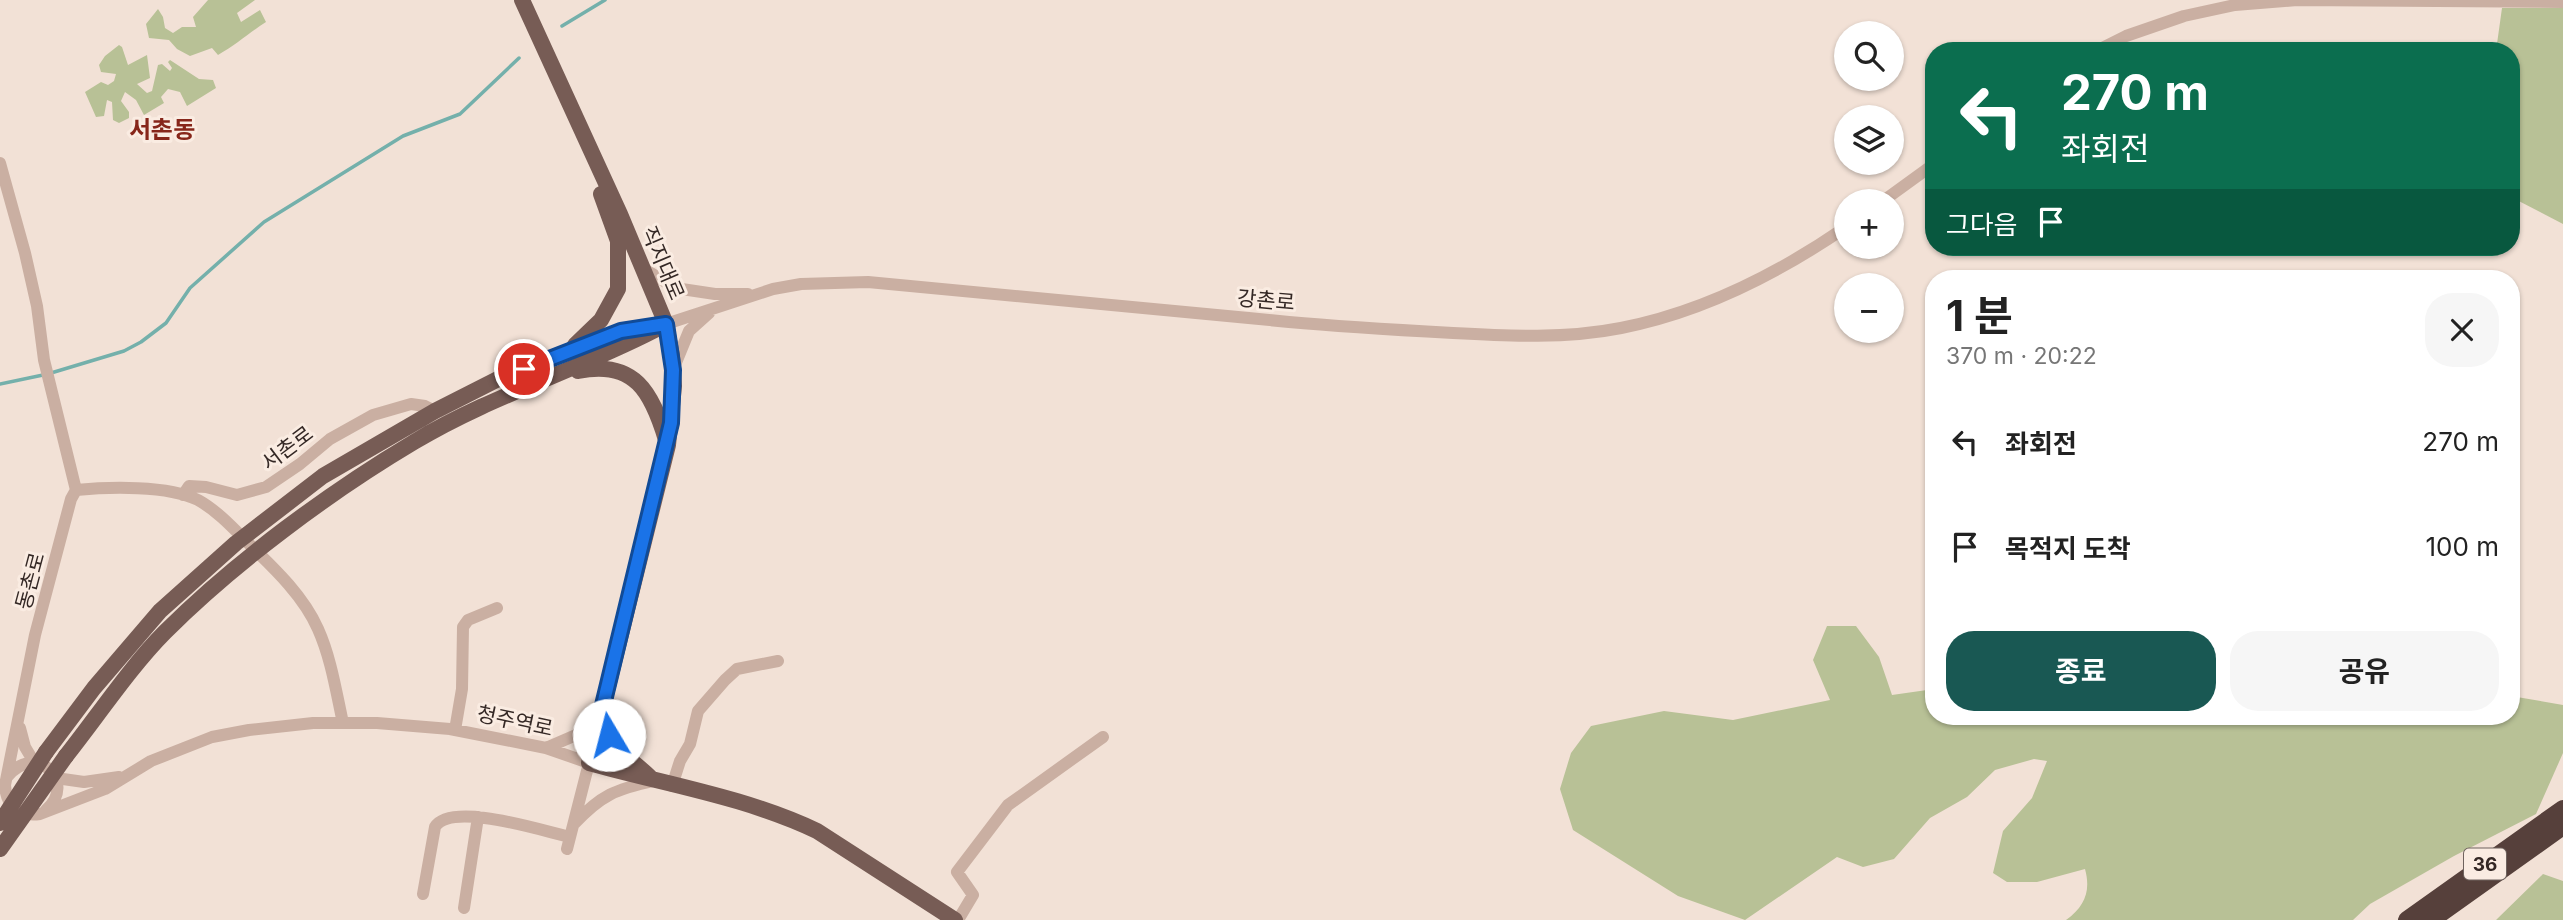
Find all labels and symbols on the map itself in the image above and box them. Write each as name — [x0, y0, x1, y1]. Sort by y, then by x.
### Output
district label: 서촌동 — [129, 115, 195, 144]
street label: 직지대로 — [636, 223, 690, 303]
street label: 강촌로 — [1236, 285, 1296, 315]
pin — [494, 339, 554, 399]
street label: 서촌로 — [256, 421, 318, 475]
street label: 동촌로 — [10, 550, 50, 612]
position arrow — [572, 698, 646, 772]
street label: 청주역로 — [475, 701, 555, 741]
road number: 36 — [2464, 848, 2506, 880]

